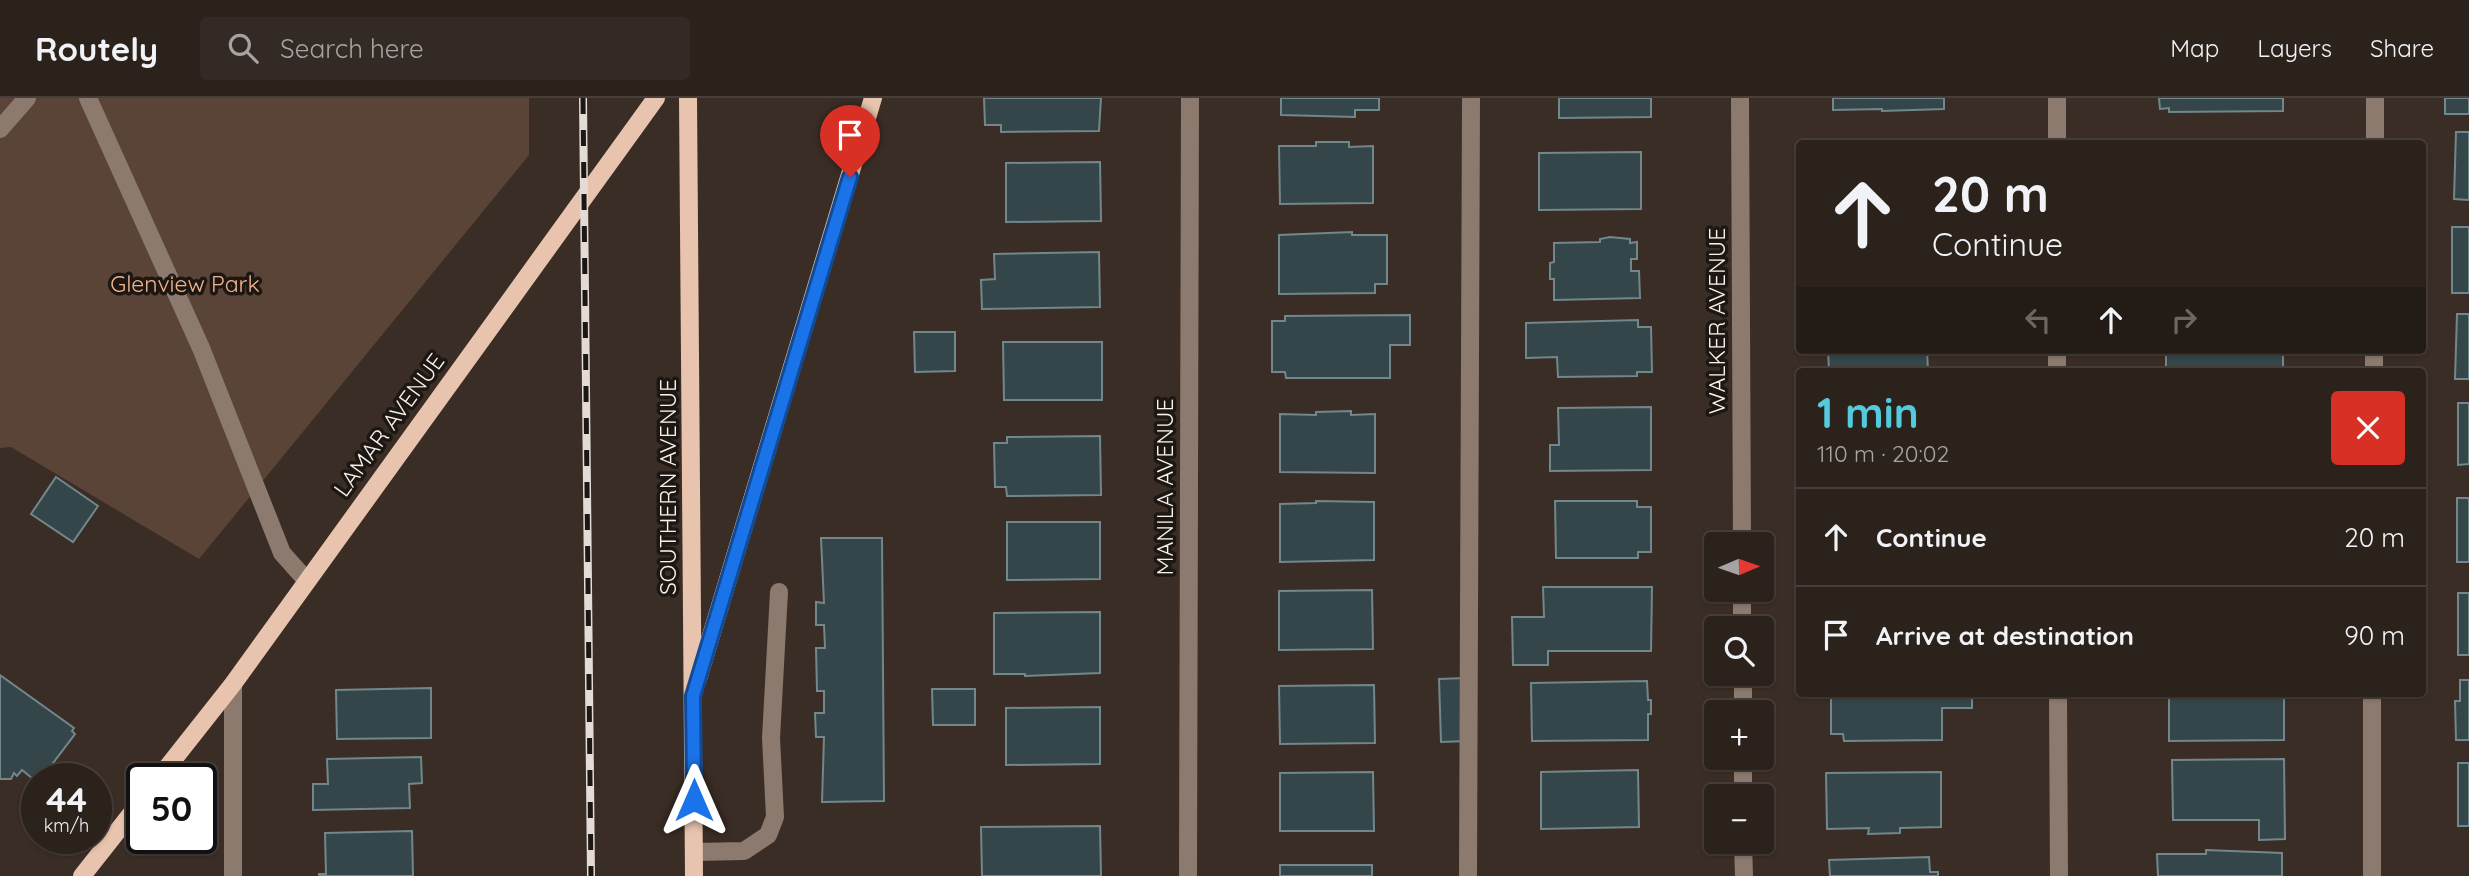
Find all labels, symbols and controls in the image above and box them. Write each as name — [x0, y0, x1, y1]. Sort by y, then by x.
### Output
search box — [200, 17, 690, 80]
text: Routely — [35, 28, 158, 69]
icon: search — [224, 29, 262, 67]
text: Search here — [280, 32, 424, 65]
text: Map — [2170, 33, 2219, 63]
text: Layers — [2257, 33, 2332, 63]
text: Share — [2370, 33, 2434, 63]
pin — [820, 105, 880, 177]
icon: arrive — [831, 116, 869, 154]
text: 20 m — [1932, 163, 2049, 224]
icon: ahead — [1817, 168, 1908, 259]
text: Continue — [1932, 224, 2063, 264]
street label: WALKER AVENUE — [1702, 228, 1731, 414]
park label: Glenview Park — [110, 269, 260, 298]
icon: left — [2019, 301, 2057, 339]
icon: ahead — [2092, 301, 2130, 339]
icon: right — [2165, 301, 2203, 339]
street label: LAMAR AVENUE — [327, 347, 450, 502]
street label: SOUTHERN AVENUE — [653, 379, 682, 595]
text: 1 min — [1817, 386, 1919, 439]
button: close — [2331, 391, 2405, 465]
street label: MANILA AVENUE — [1150, 398, 1179, 576]
text: 110 m · 20:02 — [1817, 439, 1949, 468]
icon: ahead — [1817, 518, 1855, 556]
text: Continue — [1876, 521, 1987, 554]
text: 20 m — [2344, 521, 2405, 554]
north arrow — [1704, 532, 1774, 602]
map controls — [1704, 532, 1774, 854]
button: search — [1704, 616, 1774, 686]
icon: arrive — [1817, 616, 1855, 654]
text: Arrive at destination — [1876, 619, 2134, 652]
text: 90 m — [2344, 619, 2405, 652]
button: + — [1704, 700, 1774, 770]
speed limit sign: 50 — [126, 763, 217, 854]
position arrow — [657, 763, 731, 837]
text: 44 — [46, 777, 87, 821]
button: − — [1704, 784, 1774, 854]
text: km/h — [44, 814, 89, 837]

